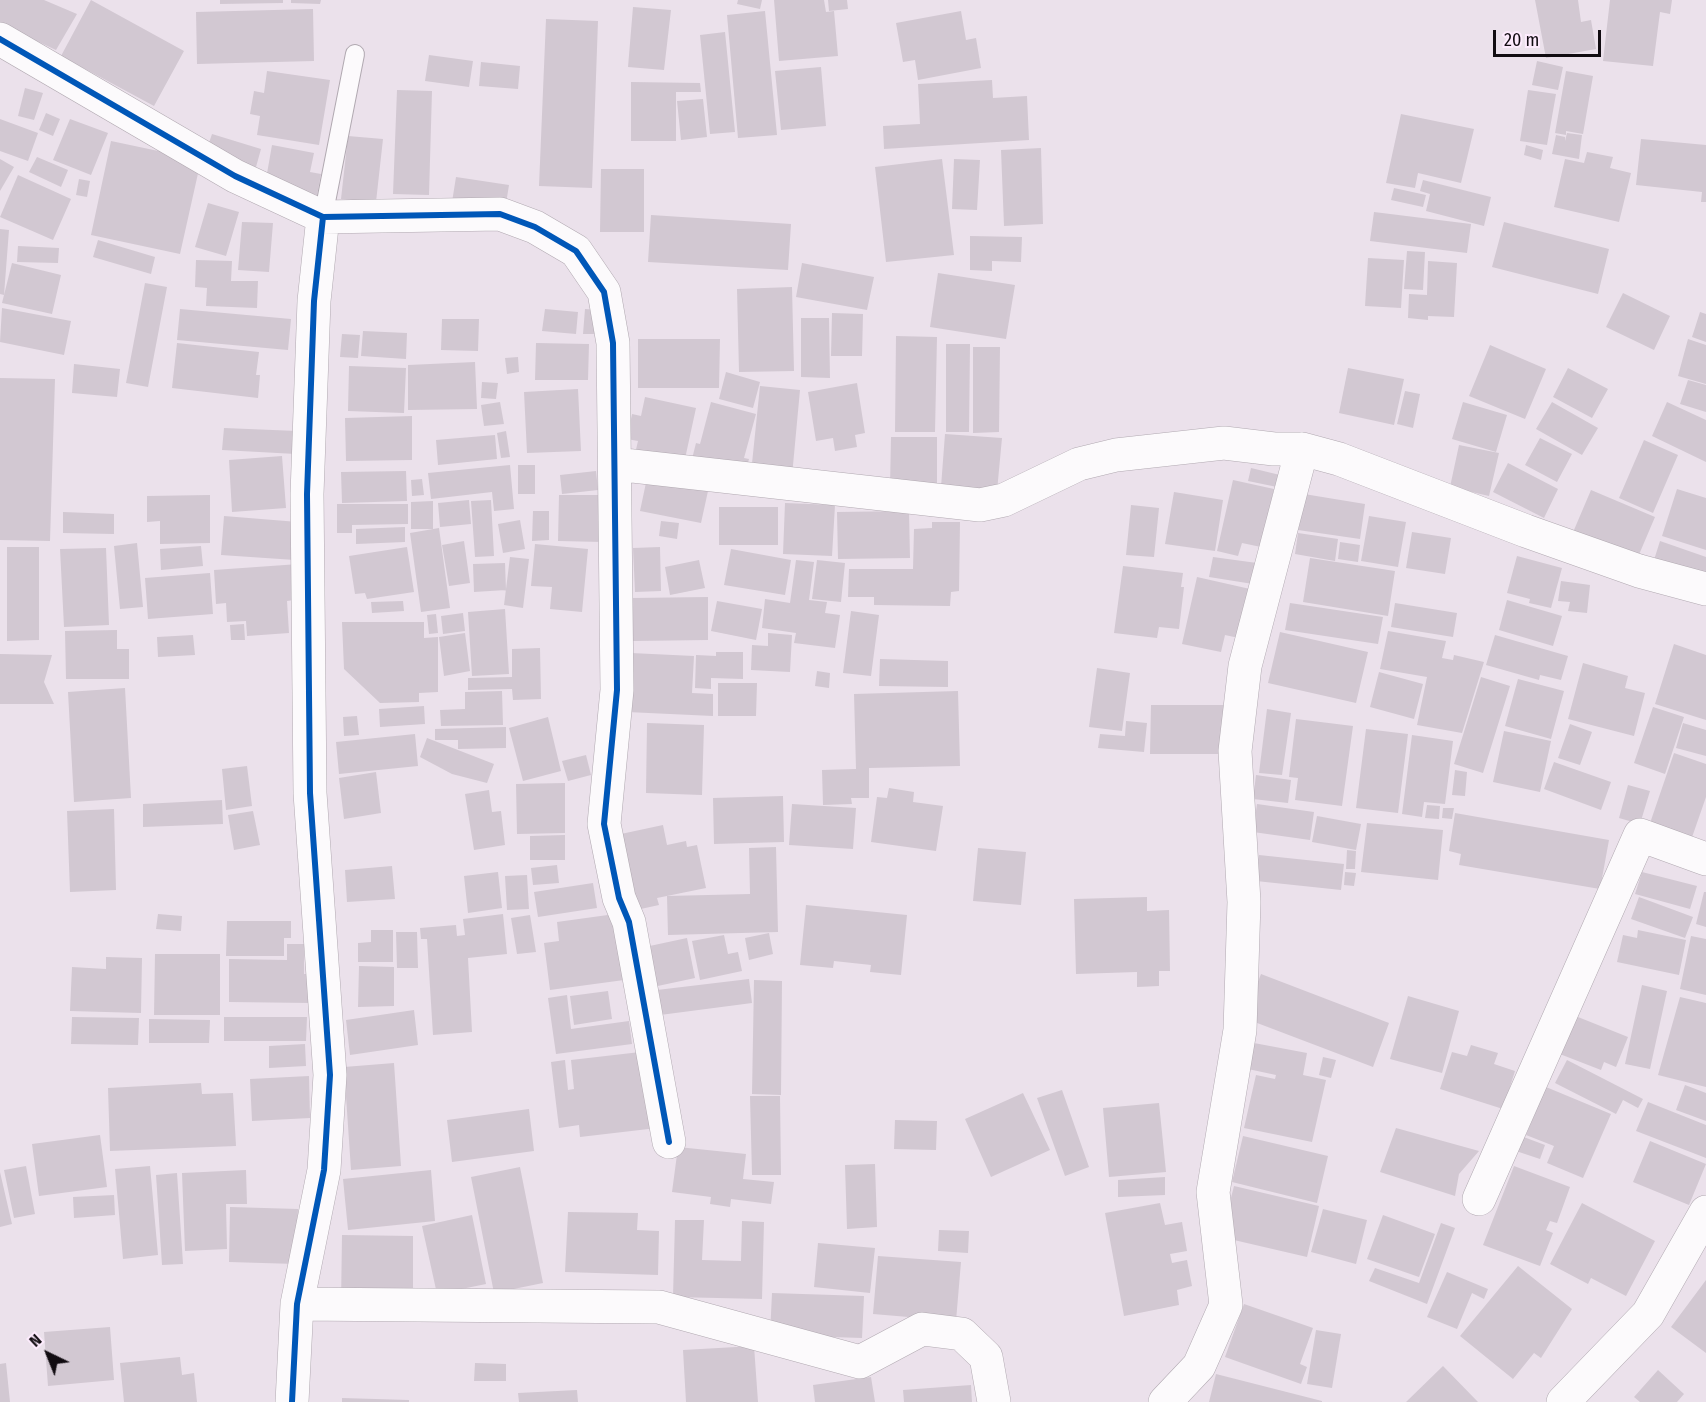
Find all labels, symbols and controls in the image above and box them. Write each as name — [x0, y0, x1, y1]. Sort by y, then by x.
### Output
scale bar — [1496, 18, 1604, 56]
text: 20 m — [1504, 29, 1539, 51]
north arrow — [18, 1324, 78, 1384]
text: N — [25, 1330, 45, 1351]

